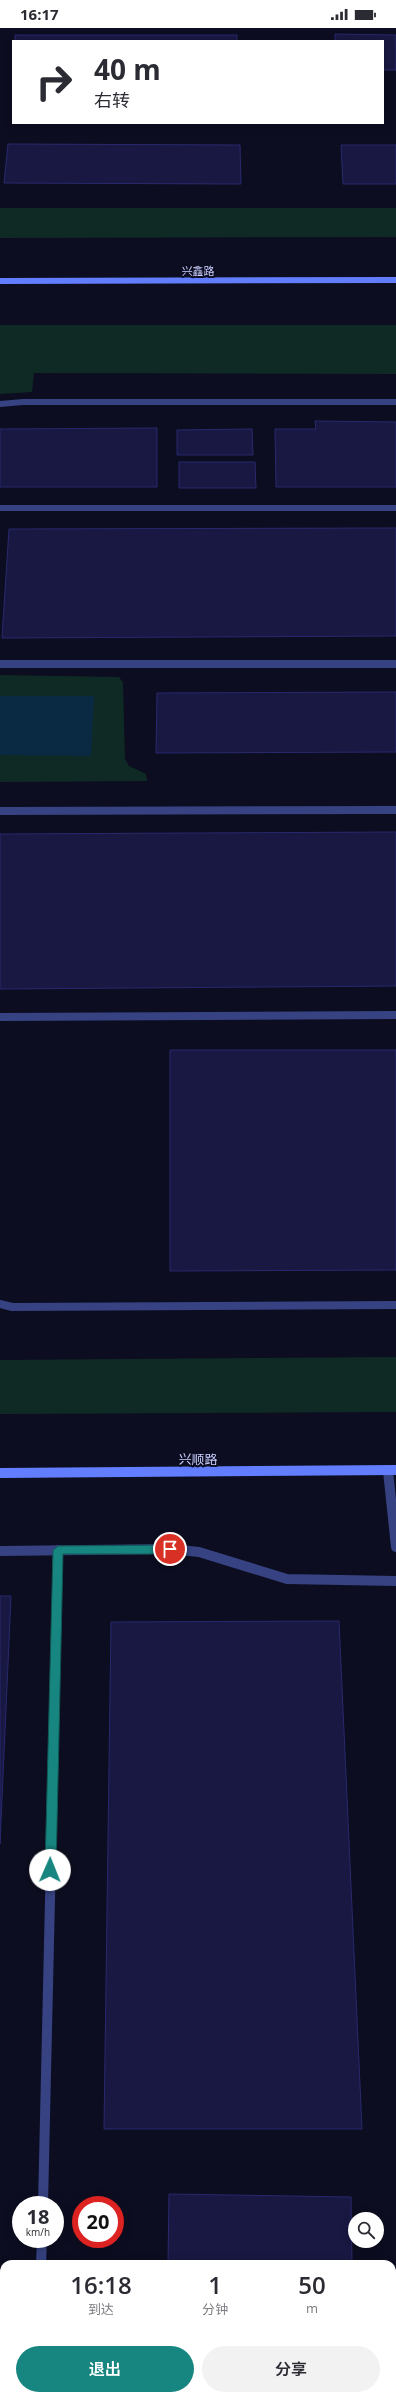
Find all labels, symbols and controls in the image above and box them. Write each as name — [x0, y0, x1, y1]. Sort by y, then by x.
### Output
text: 16:17 — [20, 4, 59, 24]
text: 40 m — [94, 50, 161, 88]
icon: right — [28, 56, 80, 108]
text: 右转 — [94, 88, 130, 112]
street label: 兴鑫路 — [182, 263, 215, 278]
street label: 兴顺路 — [178, 1450, 218, 1468]
pin — [153, 1532, 187, 1566]
icon: arrive — [159, 1538, 181, 1560]
position arrow — [29, 1849, 71, 1891]
speed limit sign: 20 — [72, 2196, 124, 2248]
text: 18 — [27, 2203, 49, 2230]
map controls — [348, 2212, 384, 2248]
button: search — [348, 2212, 384, 2248]
text: km/h — [26, 2225, 50, 2239]
text: 16:18 — [70, 2268, 132, 2301]
text: 1 — [208, 2268, 222, 2301]
text: 50 — [298, 2268, 326, 2301]
text: m — [306, 2299, 318, 2317]
text: 到达 — [88, 2300, 114, 2318]
text: 分钟 — [202, 2300, 228, 2318]
button: 退出 — [16, 2346, 194, 2392]
button: 分享 — [202, 2346, 380, 2392]

